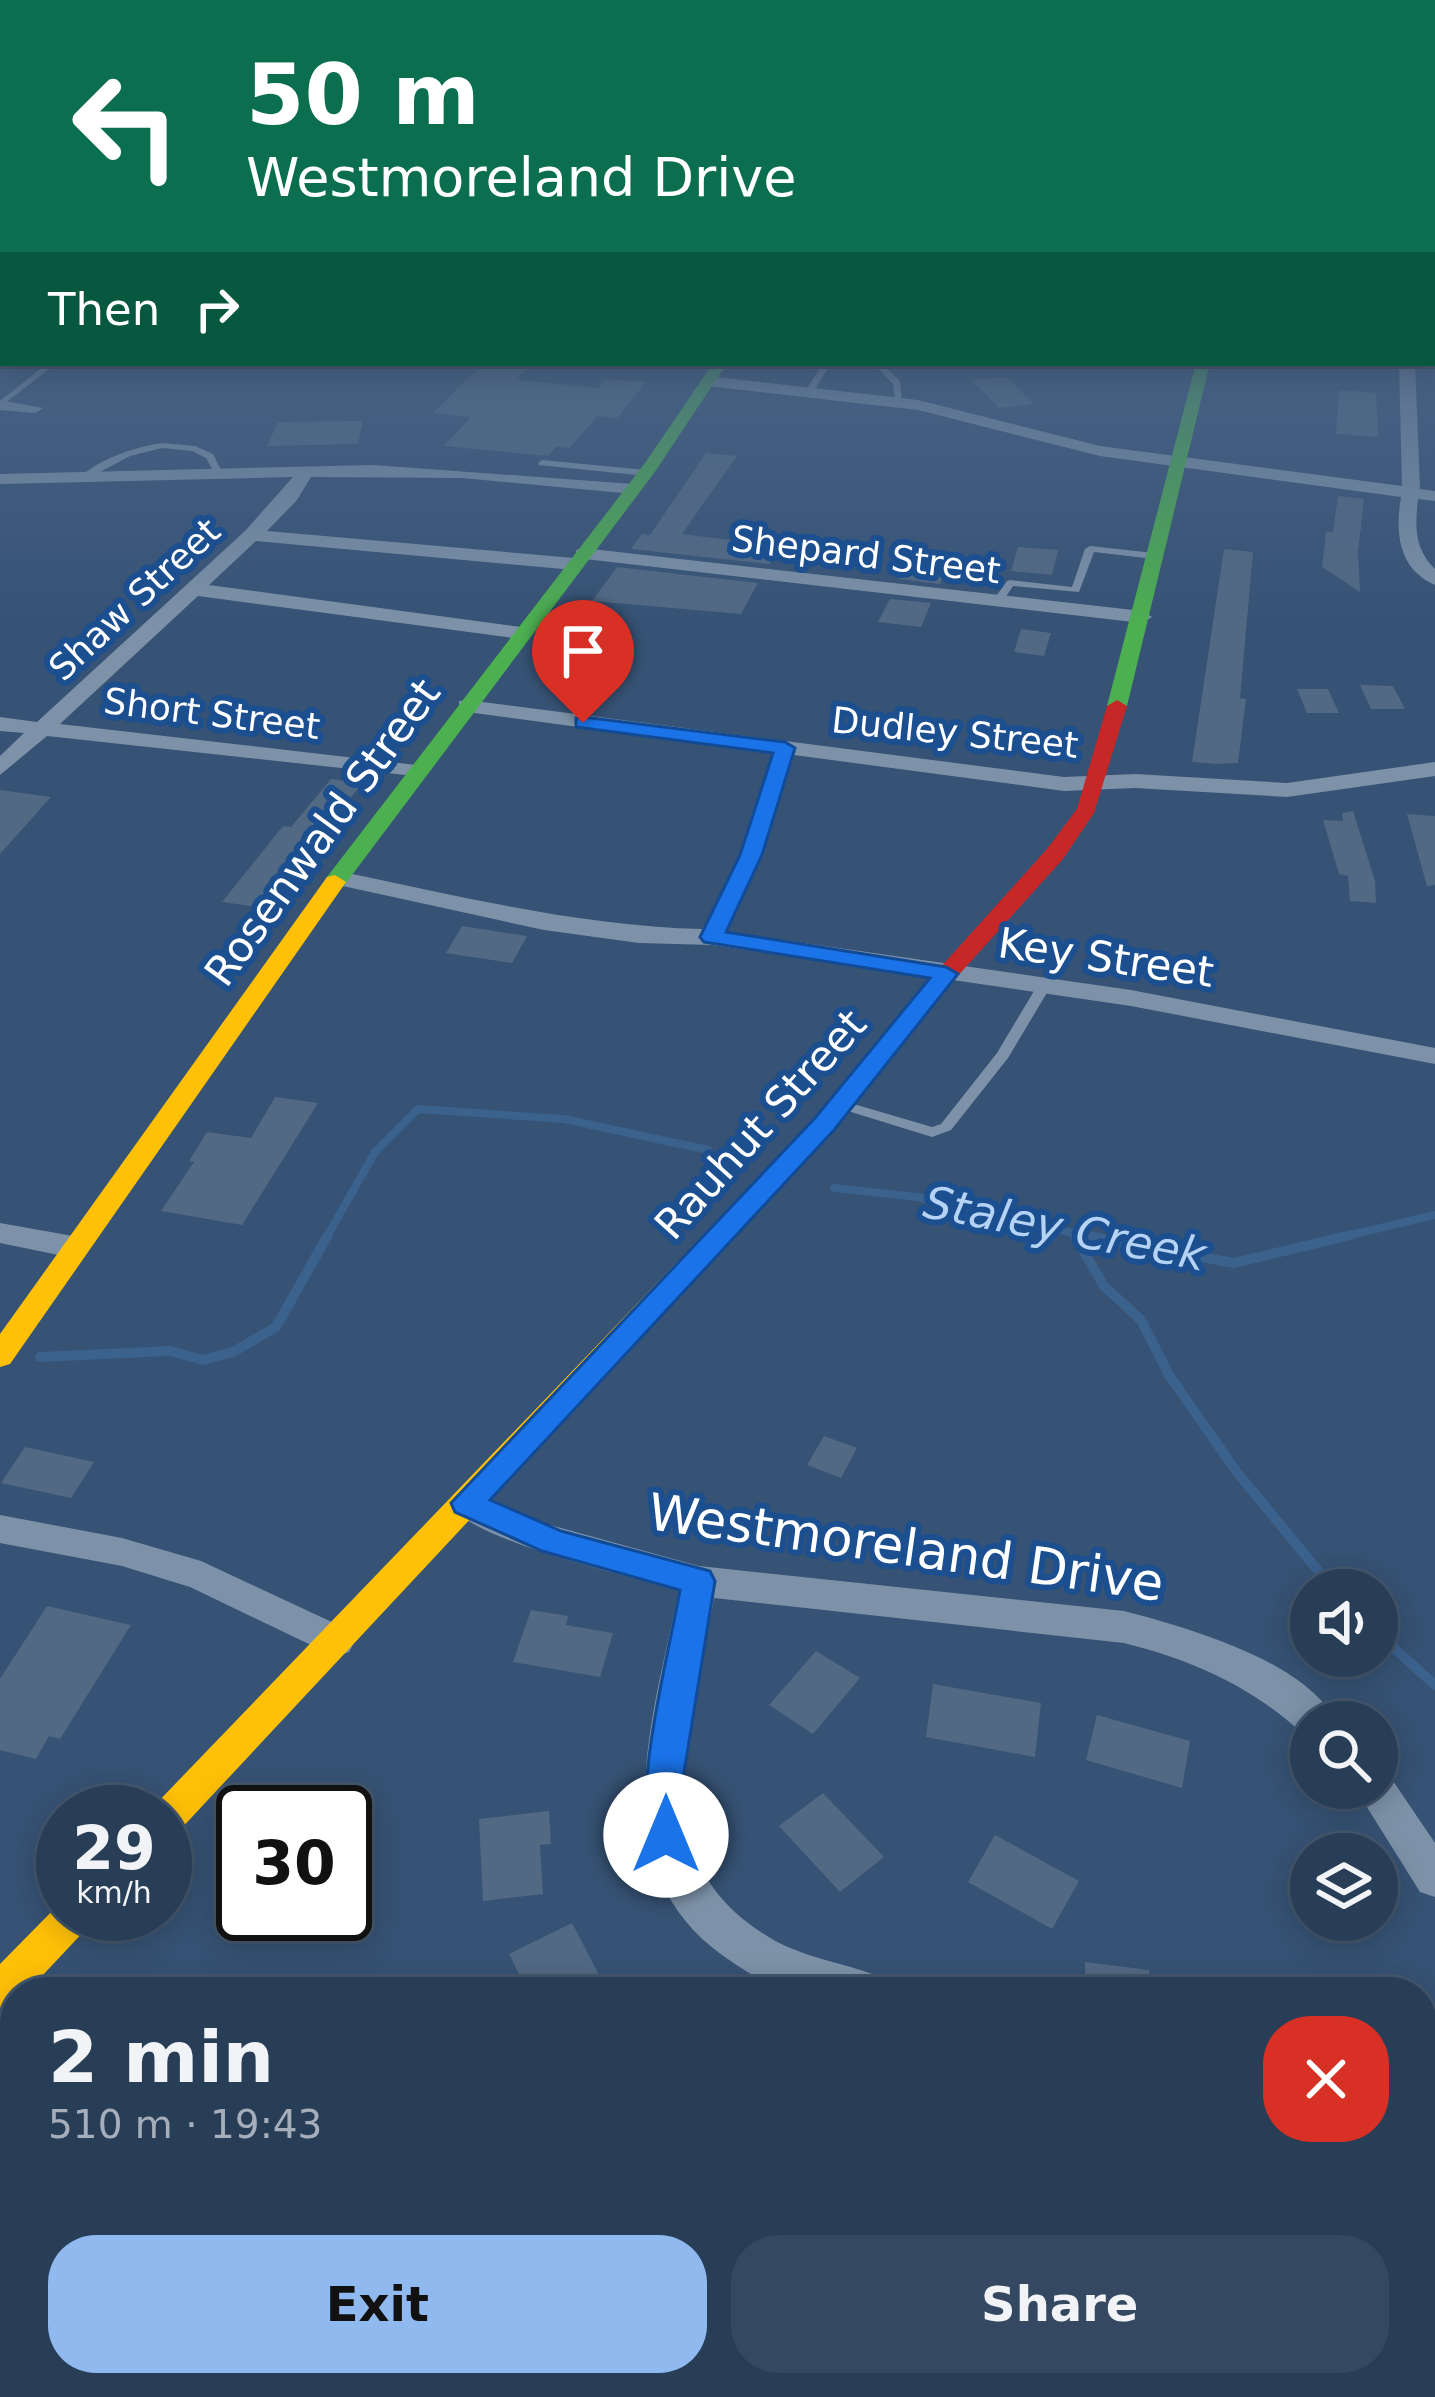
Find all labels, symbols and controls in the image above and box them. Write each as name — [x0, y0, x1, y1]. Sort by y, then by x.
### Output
text: 50 m — [246, 46, 480, 144]
icon: left — [48, 48, 204, 204]
text: Westmoreland Drive — [246, 146, 796, 209]
icon: right — [184, 276, 250, 342]
text: Then — [48, 283, 160, 336]
street label: Shaw Street — [41, 510, 228, 689]
street label: Shepard Street — [729, 518, 1003, 591]
pin — [532, 600, 634, 723]
icon: arrive — [550, 618, 616, 684]
street label: Rosenwald Street — [195, 670, 450, 995]
street label: Short Street — [102, 680, 322, 747]
street label: Dudley Street — [830, 699, 1080, 766]
street label: Key Street — [995, 918, 1217, 997]
street label: Rauhut Street — [645, 1000, 876, 1249]
water label: Staley Creek — [919, 1175, 1212, 1282]
street label: Westmoreland Drive — [644, 1482, 1167, 1613]
map controls — [1290, 1569, 1398, 1941]
button: sound — [1290, 1569, 1398, 1677]
button: search — [1290, 1701, 1398, 1809]
position arrow — [603, 1772, 729, 1898]
speed limit sign: 30 — [216, 1785, 372, 1941]
text: 29 — [72, 1813, 156, 1883]
button: layers — [1290, 1833, 1398, 1941]
text: km/h — [76, 1875, 152, 1910]
text: 2 min — [48, 2015, 274, 2099]
button: close — [1263, 2016, 1389, 2142]
text: 510 m · 19:43 — [48, 2102, 322, 2147]
button: Exit — [48, 2235, 707, 2373]
button: Share — [731, 2235, 1389, 2373]

